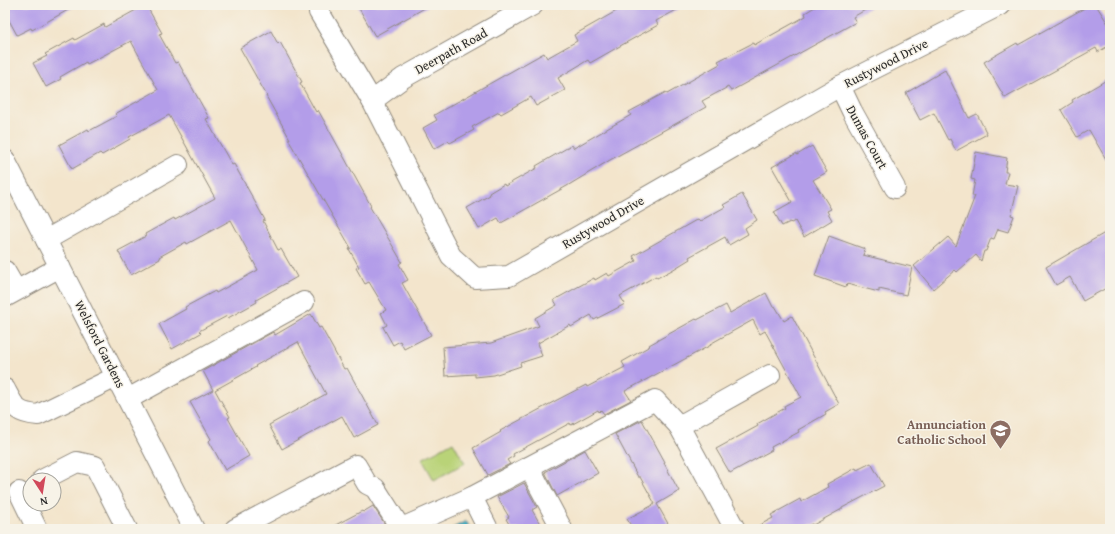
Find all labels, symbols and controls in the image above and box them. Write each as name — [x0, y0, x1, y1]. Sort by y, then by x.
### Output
street label: Deerpath Road — [411, 23, 491, 79]
street label: Rustywood Drive — [841, 34, 931, 92]
street label: Dumas Court — [842, 102, 893, 173]
street label: Rustywood Drive — [558, 191, 648, 253]
street label: Welsford Gardens — [70, 297, 130, 391]
place label: Annunciation Catholic School — [897, 415, 986, 449]
school or university icon: Annunciation Catholic School — [988, 418, 1014, 451]
north arrow — [22, 472, 62, 512]
text: N — [38, 493, 49, 511]

